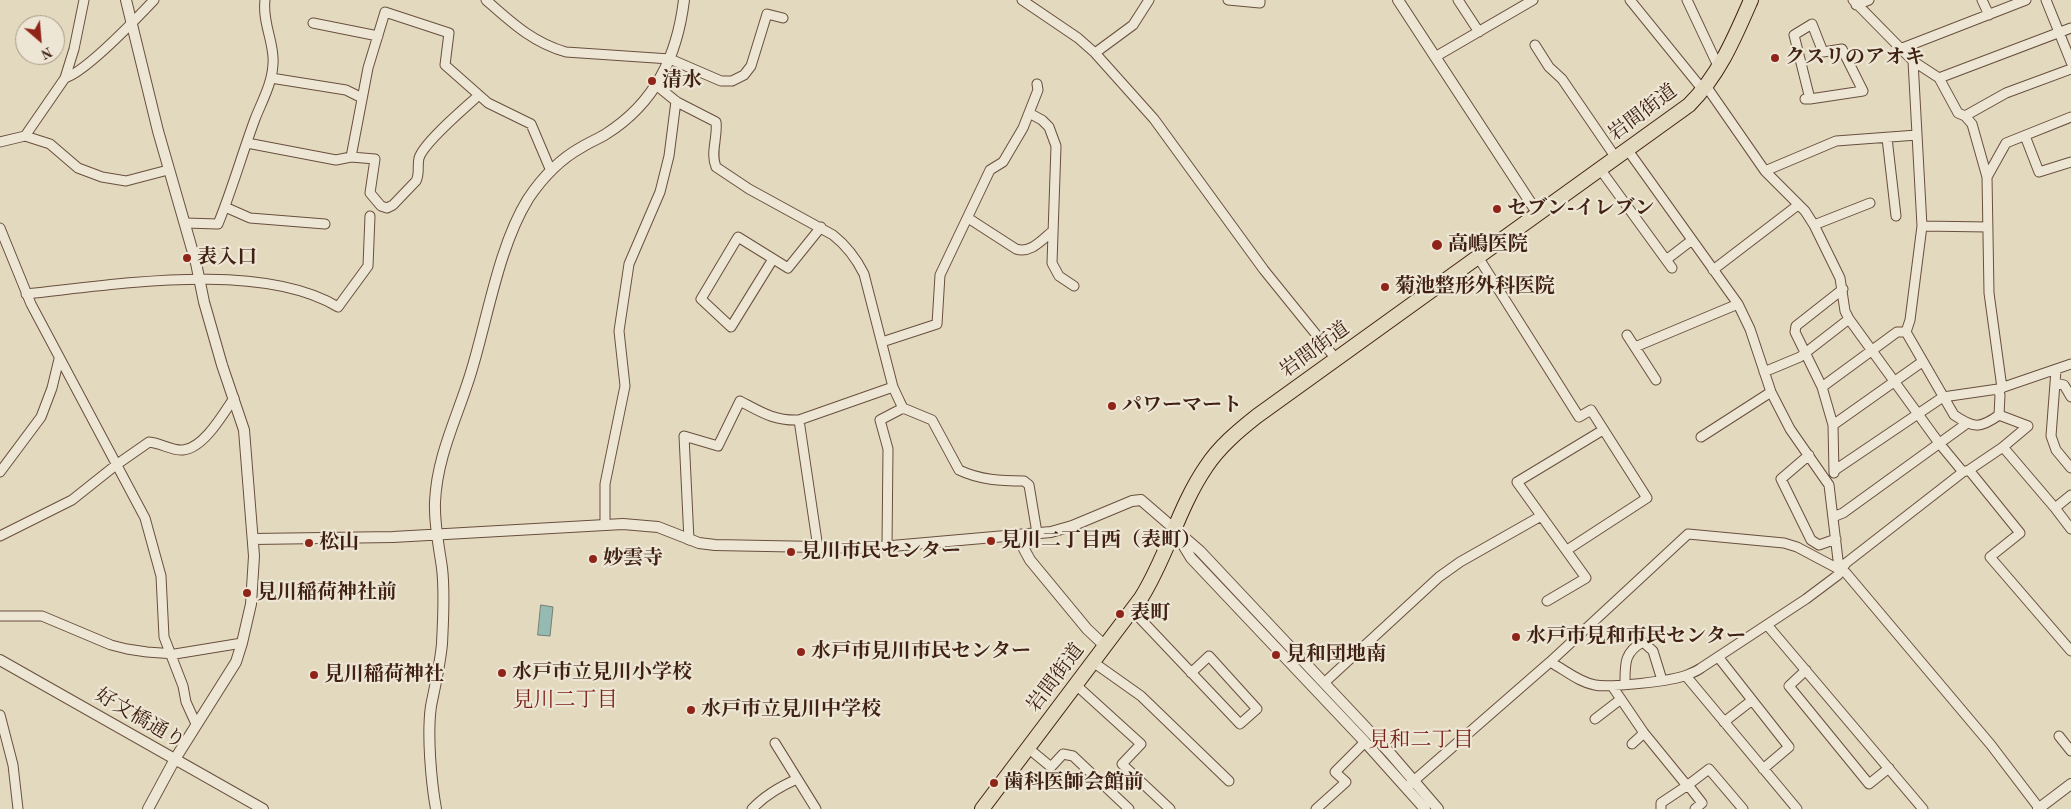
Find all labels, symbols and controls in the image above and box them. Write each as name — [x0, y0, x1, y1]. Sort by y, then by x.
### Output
north arrow — [15, 15, 65, 65]
text: N — [38, 44, 54, 61]
place label: クスリのアオキ — [1785, 46, 1925, 70]
marker: クスリのアオキ — [1769, 52, 1781, 64]
place label: 清水 — [662, 69, 702, 93]
marker: 清水 — [646, 75, 658, 87]
street label: 岩間街道 — [1604, 79, 1682, 147]
place label: セブン-イレブン — [1507, 197, 1654, 221]
marker: セブン-イレブン — [1491, 203, 1503, 215]
place label: 高嶋医院 — [1448, 233, 1528, 257]
marker: 高嶋医院 — [1430, 238, 1444, 252]
place label: 表入口 — [197, 246, 257, 270]
marker: 表入口 — [181, 252, 193, 264]
place label: 菊池整形外科医院 — [1395, 275, 1555, 299]
marker: 菊池整形外科医院 — [1379, 281, 1391, 293]
street label: 岩間街道 — [1276, 317, 1354, 383]
place label: パワーマート — [1122, 394, 1242, 418]
marker: パワーマート — [1106, 400, 1118, 412]
place label: 見川二丁目西（表町） — [1001, 529, 1201, 553]
place label: 松山 — [319, 531, 359, 555]
marker: 見川二丁目西（表町） — [985, 535, 997, 547]
marker: 松山 — [303, 537, 315, 549]
place label: 見川市民センター — [801, 540, 961, 564]
marker: 見川市民センター — [785, 546, 797, 558]
place label: 妙雲寺 — [603, 547, 663, 571]
marker: 妙雲寺 — [587, 553, 599, 565]
place label: 見川稲荷神社前 — [257, 581, 397, 605]
marker: 見川稲荷神社前 — [241, 587, 253, 599]
place label: 表町 — [1130, 602, 1170, 626]
marker: 表町 — [1114, 608, 1126, 620]
place label: 水戸市見和市民センター — [1526, 625, 1746, 649]
marker: 水戸市見和市民センター — [1510, 631, 1522, 643]
street label: 岩間街道 — [1022, 639, 1090, 717]
place label: 水戸市見川市民センター — [811, 640, 1031, 664]
place label: 見和団地南 — [1286, 643, 1386, 667]
marker: 水戸市見川市民センター — [795, 646, 807, 658]
marker: 見和団地南 — [1270, 649, 1282, 661]
place label: 水戸市立見川小学校 — [512, 661, 692, 685]
place label: 見川稲荷神社 — [324, 663, 444, 687]
marker: 水戸市立見川小学校 — [496, 667, 508, 679]
marker: 見川稲荷神社 — [308, 669, 320, 681]
street label: 好文橋通り — [91, 684, 189, 754]
district label: 見川二丁目 — [513, 687, 617, 713]
place label: 水戸市立見川中学校 — [701, 698, 881, 722]
marker: 水戸市立見川中学校 — [685, 704, 697, 716]
district label: 見和二丁目 — [1369, 727, 1473, 753]
place label: 歯科医師会館前 — [1004, 771, 1144, 795]
marker: 歯科医師会館前 — [988, 777, 1000, 789]

